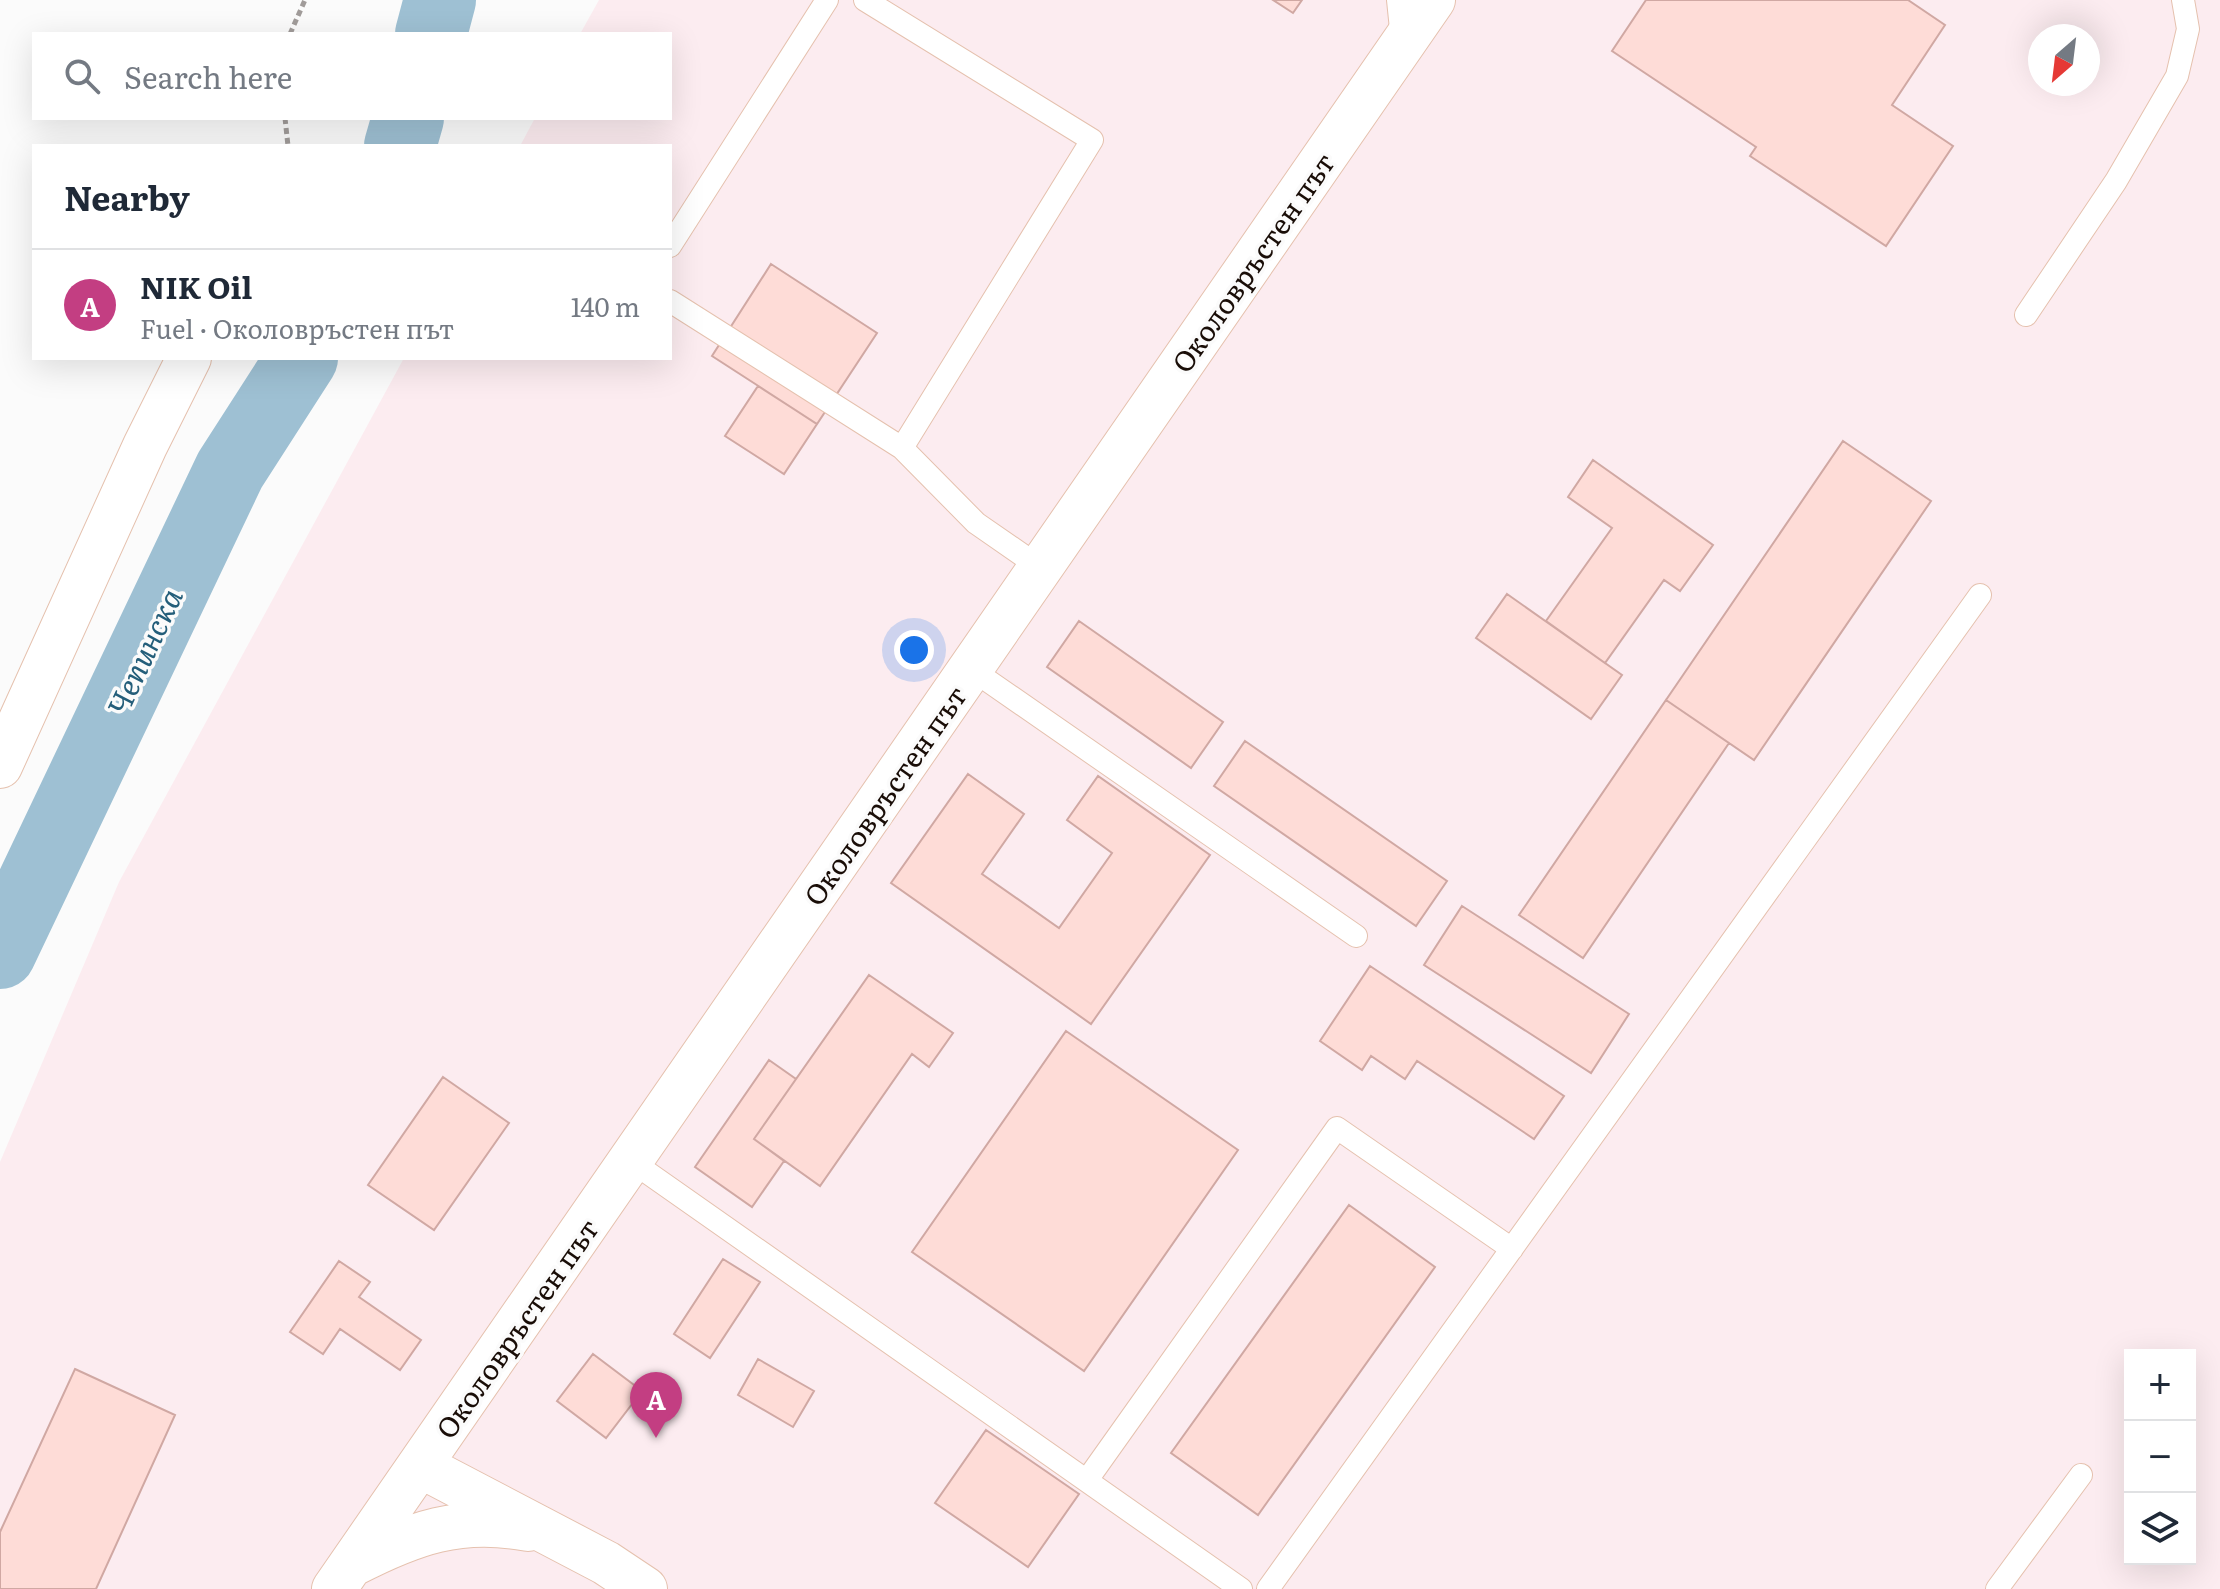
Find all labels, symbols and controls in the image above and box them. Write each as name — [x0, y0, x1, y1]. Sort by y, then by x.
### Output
north arrow — [2028, 24, 2100, 96]
search box — [32, 32, 672, 120]
icon: search — [60, 54, 104, 98]
text: Search here — [124, 54, 292, 98]
street label: Околовръстен път — [1160, 144, 1344, 380]
text: Nearby — [64, 171, 190, 221]
text: NIK Oil — [140, 264, 252, 308]
text: A — [80, 286, 100, 325]
text: 140 m — [571, 286, 640, 325]
text: Fuel · Околовръстен път — [140, 308, 454, 347]
water label: Чепинска — [94, 580, 192, 722]
your location — [894, 630, 934, 670]
street label: Околовръстен път — [792, 677, 976, 913]
street label: Околовръстен път — [424, 1210, 608, 1446]
map controls — [2124, 1349, 2196, 1565]
button: + — [2124, 1349, 2196, 1421]
pin: A — [630, 1372, 682, 1438]
button: − — [2124, 1421, 2196, 1493]
button: layers — [2124, 1493, 2196, 1565]

